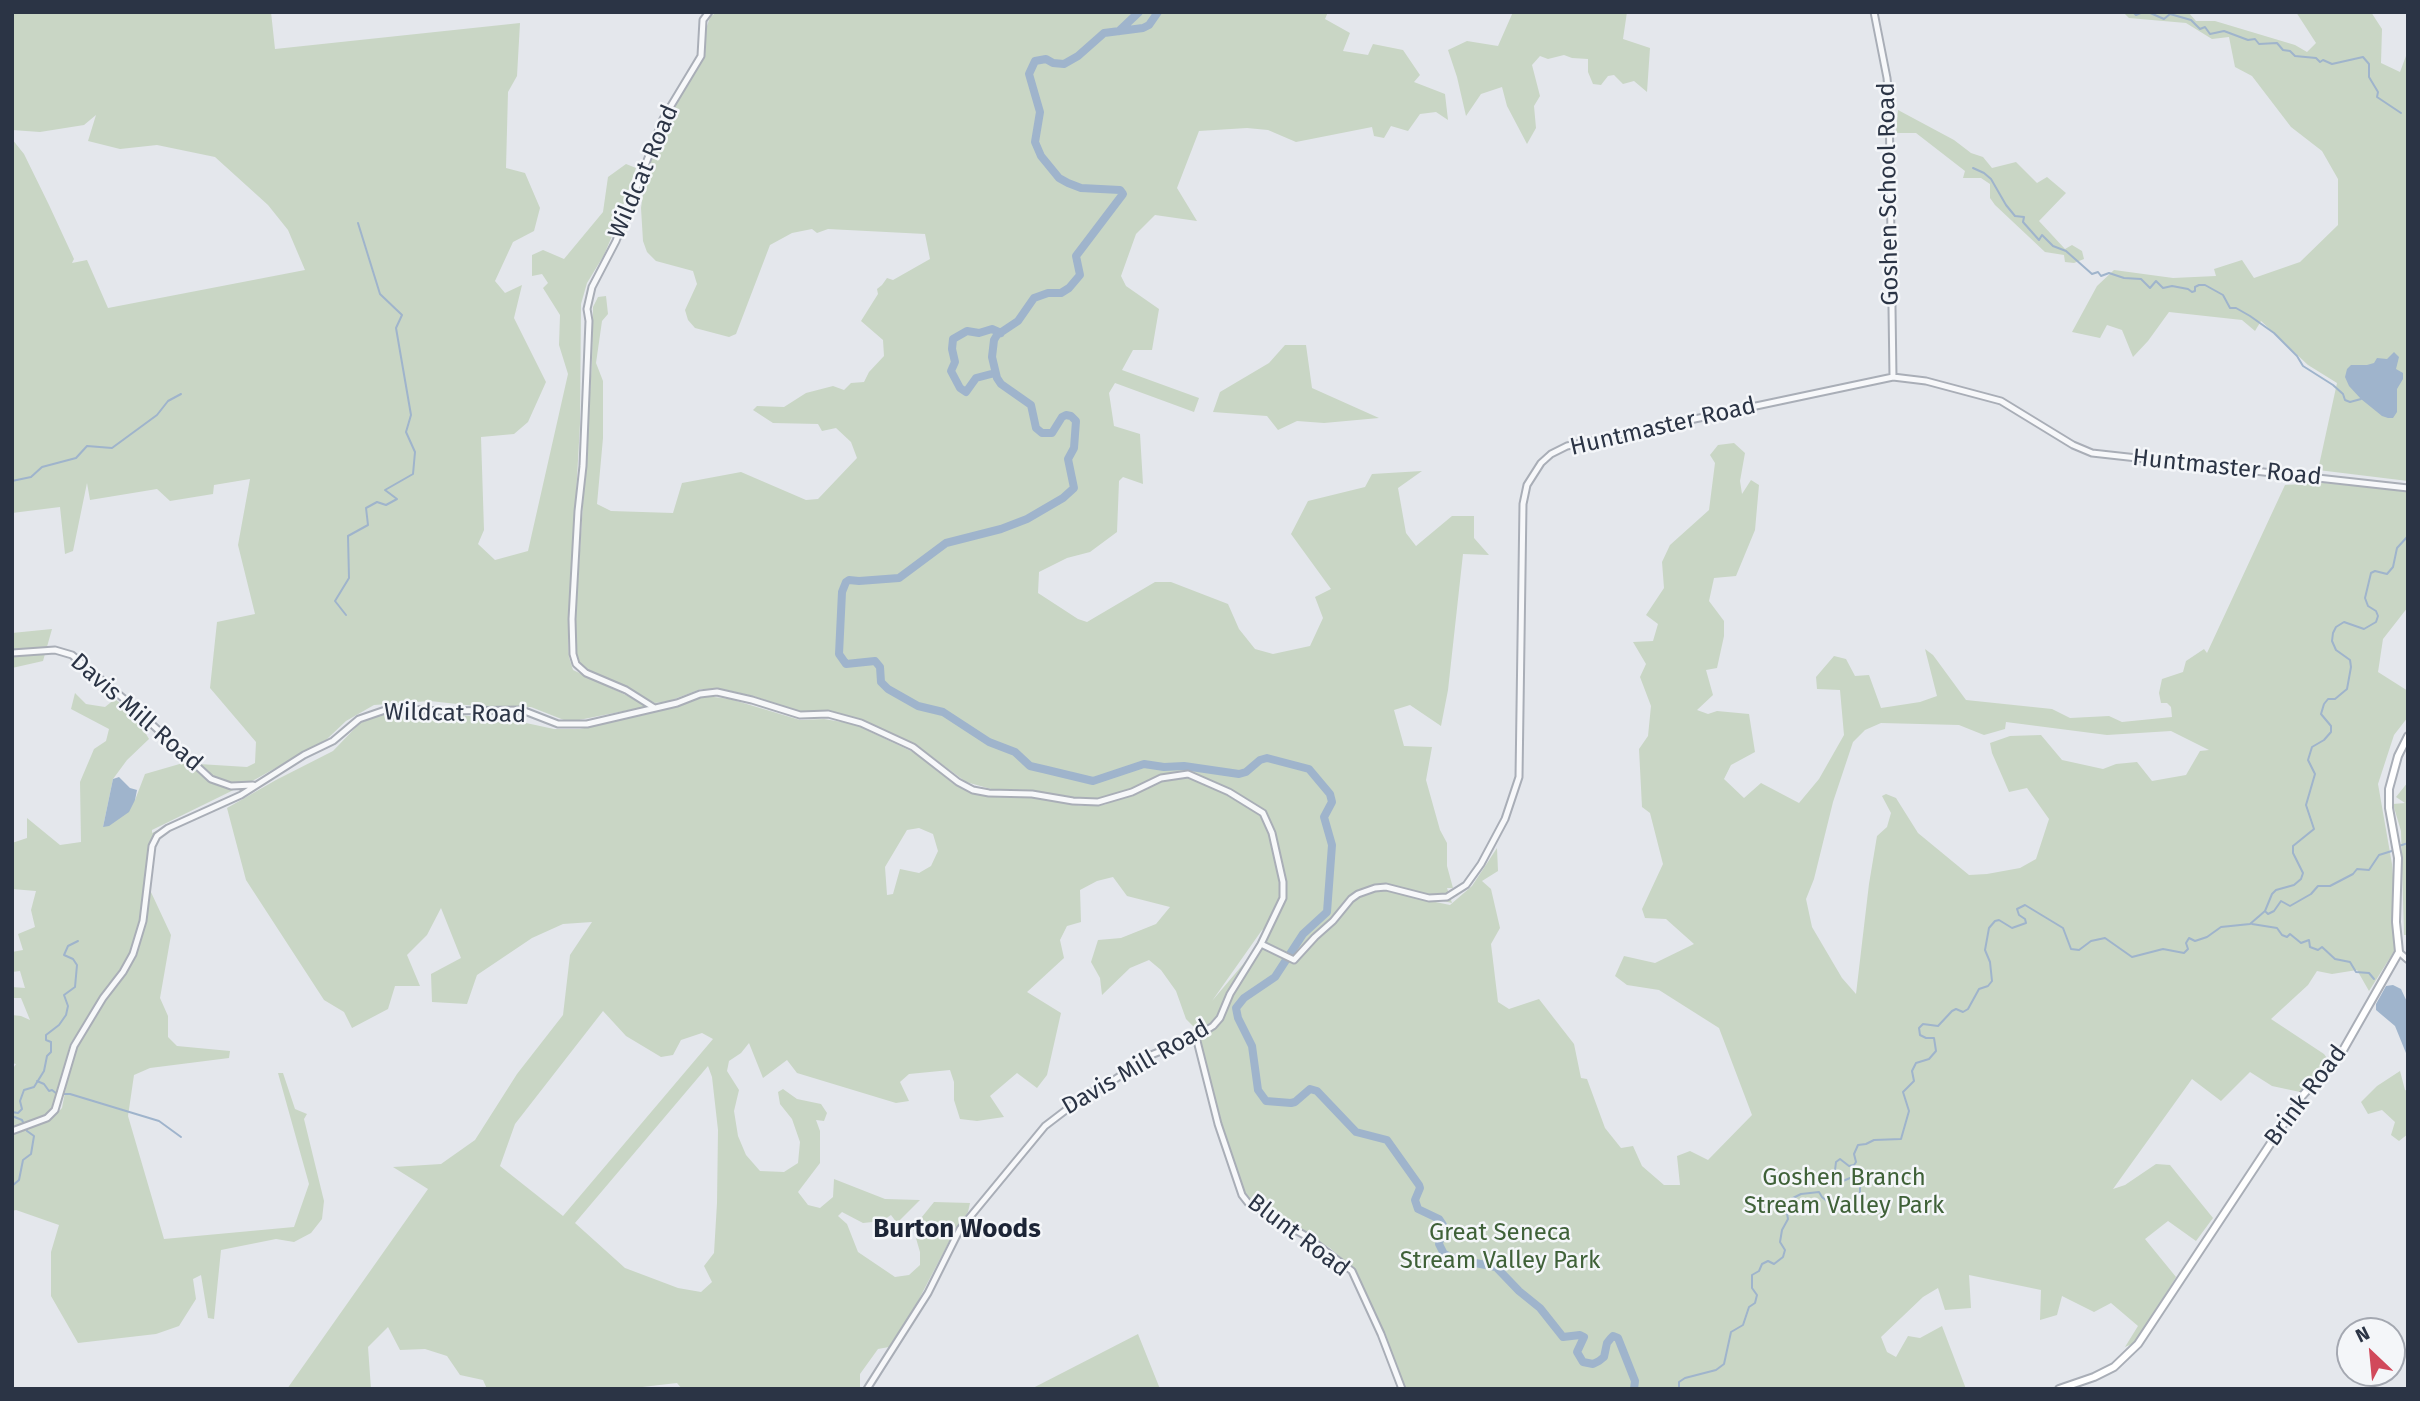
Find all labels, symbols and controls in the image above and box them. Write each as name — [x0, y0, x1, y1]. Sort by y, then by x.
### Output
street label: Goshen School Road — [1873, 82, 1905, 306]
street label: Wildcat Road — [603, 101, 685, 243]
street label: Huntmaster Road — [1567, 392, 1759, 462]
street label: Huntmaster Road — [2131, 444, 2323, 492]
street label: Davis Mill Road — [64, 648, 208, 778]
street label: Wildcat Road — [384, 698, 526, 730]
street label: Davis Mill Road — [1057, 1014, 1215, 1122]
street label: Brink Road — [2259, 1040, 2353, 1152]
park label: Goshen Branch Stream Valley Park — [1744, 1164, 1944, 1220]
street label: Blunt Road — [1241, 1188, 1355, 1284]
district label: Burton Woods — [873, 1214, 1041, 1246]
park label: Great Seneca Stream Valley Park — [1400, 1219, 1600, 1275]
north arrow — [2336, 1317, 2406, 1387]
text: N — [2352, 1321, 2373, 1348]

